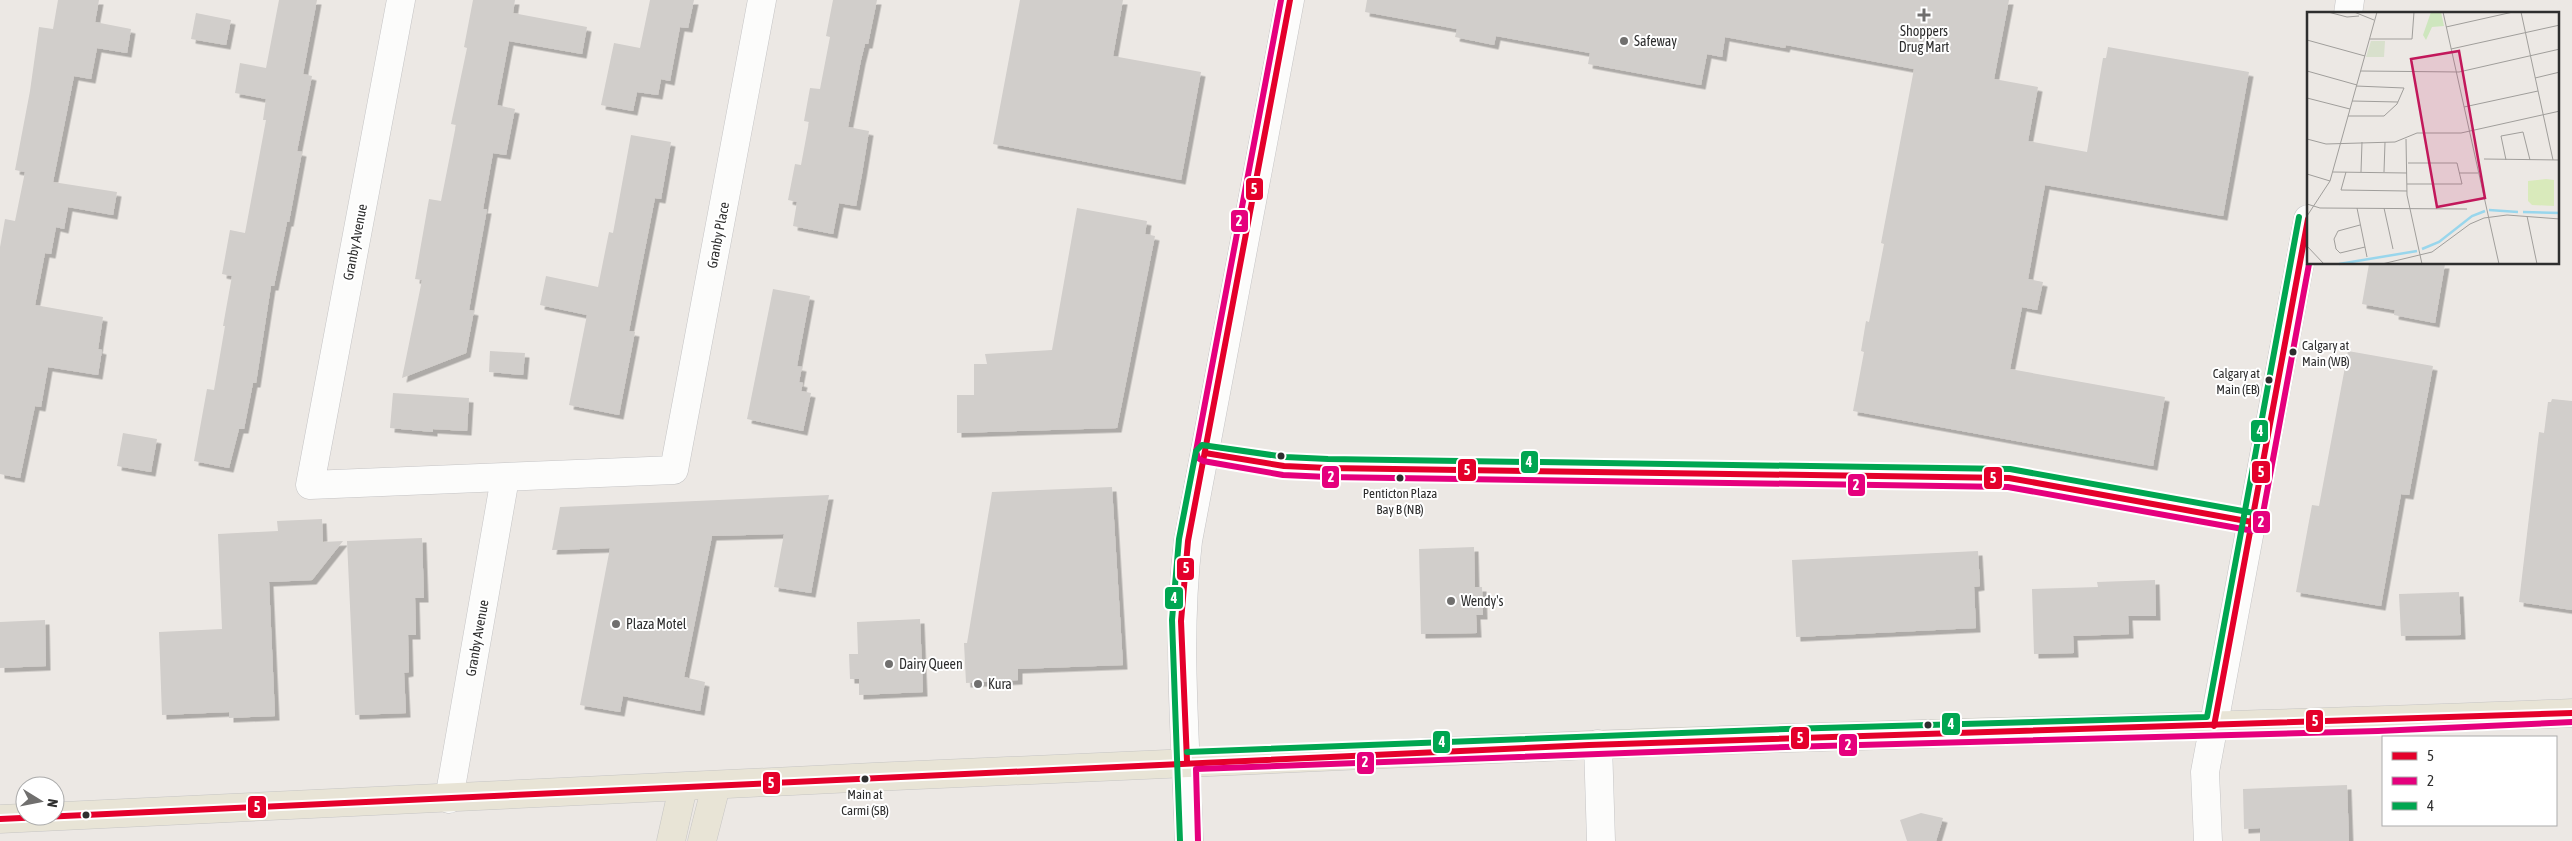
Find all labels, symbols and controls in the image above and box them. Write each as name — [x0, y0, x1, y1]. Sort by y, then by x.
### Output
marker: Shoppers Drug Mart — [1918, 9, 1930, 21]
inset map — [2307, 12, 2560, 265]
place label: Shoppers Drug Mart — [1899, 23, 1949, 55]
place label: Safeway — [1634, 33, 1677, 49]
marker: Safeway — [1618, 35, 1630, 47]
line badge: 5 — [1245, 177, 1264, 201]
text: 5 — [1251, 181, 1258, 197]
street label: Granby Place — [704, 200, 732, 270]
street label: Granby Avenue — [340, 202, 370, 282]
line badge: 2 — [1230, 209, 1249, 233]
text: 2 — [1236, 213, 1243, 229]
place label: Calgary at Main (WB) — [2302, 338, 2350, 369]
marker: Calgary at Main (WB) — [2288, 347, 2298, 357]
place label: Calgary at Main (EB) — [2213, 366, 2260, 397]
marker: Calgary at Main (EB) — [2264, 375, 2274, 385]
line badge: 4 — [2250, 419, 2269, 443]
text: 4 — [2256, 423, 2264, 439]
line badge: 4 — [1520, 450, 1539, 474]
unlabelled marker — [1276, 451, 1286, 461]
text: 4 — [1525, 454, 1533, 470]
line badge: 5 — [1457, 458, 1477, 482]
line badge: 5 — [2251, 460, 2271, 484]
text: 5 — [1464, 462, 1471, 478]
text: 5 — [2258, 464, 2265, 480]
line badge: 2 — [1321, 465, 1340, 489]
line badge: 5 — [1983, 466, 2003, 490]
text: 2 — [1328, 469, 1335, 485]
text: 5 — [1990, 470, 1997, 486]
marker: Penticton Plaza Bay B (NB) — [1395, 473, 1405, 483]
line badge: 2 — [1847, 473, 1866, 497]
text: 2 — [1853, 477, 1860, 493]
place label: Penticton Plaza Bay B (NB) — [1363, 486, 1437, 517]
line badge: 2 — [2252, 510, 2271, 534]
text: 2 — [2258, 514, 2265, 530]
line badge: 5 — [1176, 557, 1195, 581]
text: 5 — [1183, 560, 1190, 576]
line badge: 4 — [1164, 586, 1184, 610]
text: 4 — [1170, 590, 1178, 606]
place label: Wendy's — [1461, 593, 1504, 609]
marker: Wendy's — [1445, 595, 1457, 607]
street label: Granby Avenue — [462, 598, 492, 678]
place label: Plaza Motel — [626, 616, 687, 632]
marker: Plaza Motel — [610, 618, 622, 630]
place label: Dairy Queen — [899, 656, 963, 672]
marker: Dairy Queen — [883, 658, 895, 670]
place label: Kura — [988, 676, 1012, 692]
marker: Kura — [972, 678, 984, 690]
line badge: 5 — [2305, 709, 2324, 733]
line badge: 4 — [1941, 712, 1961, 736]
text: 5 — [2312, 713, 2319, 729]
text: 4 — [1947, 716, 1955, 732]
unlabelled marker — [1923, 720, 1933, 730]
line badge: 5 — [1790, 726, 1810, 750]
line badge: 4 — [1432, 730, 1451, 754]
text: 5 — [1797, 730, 1804, 746]
line badge: 2 — [1838, 733, 1858, 757]
text: 4 — [1438, 734, 1446, 750]
legend — [2382, 736, 2557, 826]
text: 2 — [1845, 737, 1852, 753]
text: 5 — [2427, 747, 2434, 764]
line badge: 2 — [1356, 751, 1375, 775]
text: 2 — [1362, 754, 1369, 770]
line badge: 5 — [762, 771, 781, 795]
text: 2 — [2427, 772, 2434, 789]
marker: Main at Carmi (SB) — [860, 774, 870, 784]
text: 5 — [768, 775, 775, 791]
north arrow — [15, 776, 65, 826]
place label: Main at Carmi (SB) — [841, 787, 889, 818]
line badge: 5 — [247, 795, 267, 819]
text: 4 — [2427, 797, 2434, 814]
text: N — [44, 798, 61, 809]
text: 5 — [254, 799, 261, 815]
unlabelled marker — [81, 810, 91, 820]

